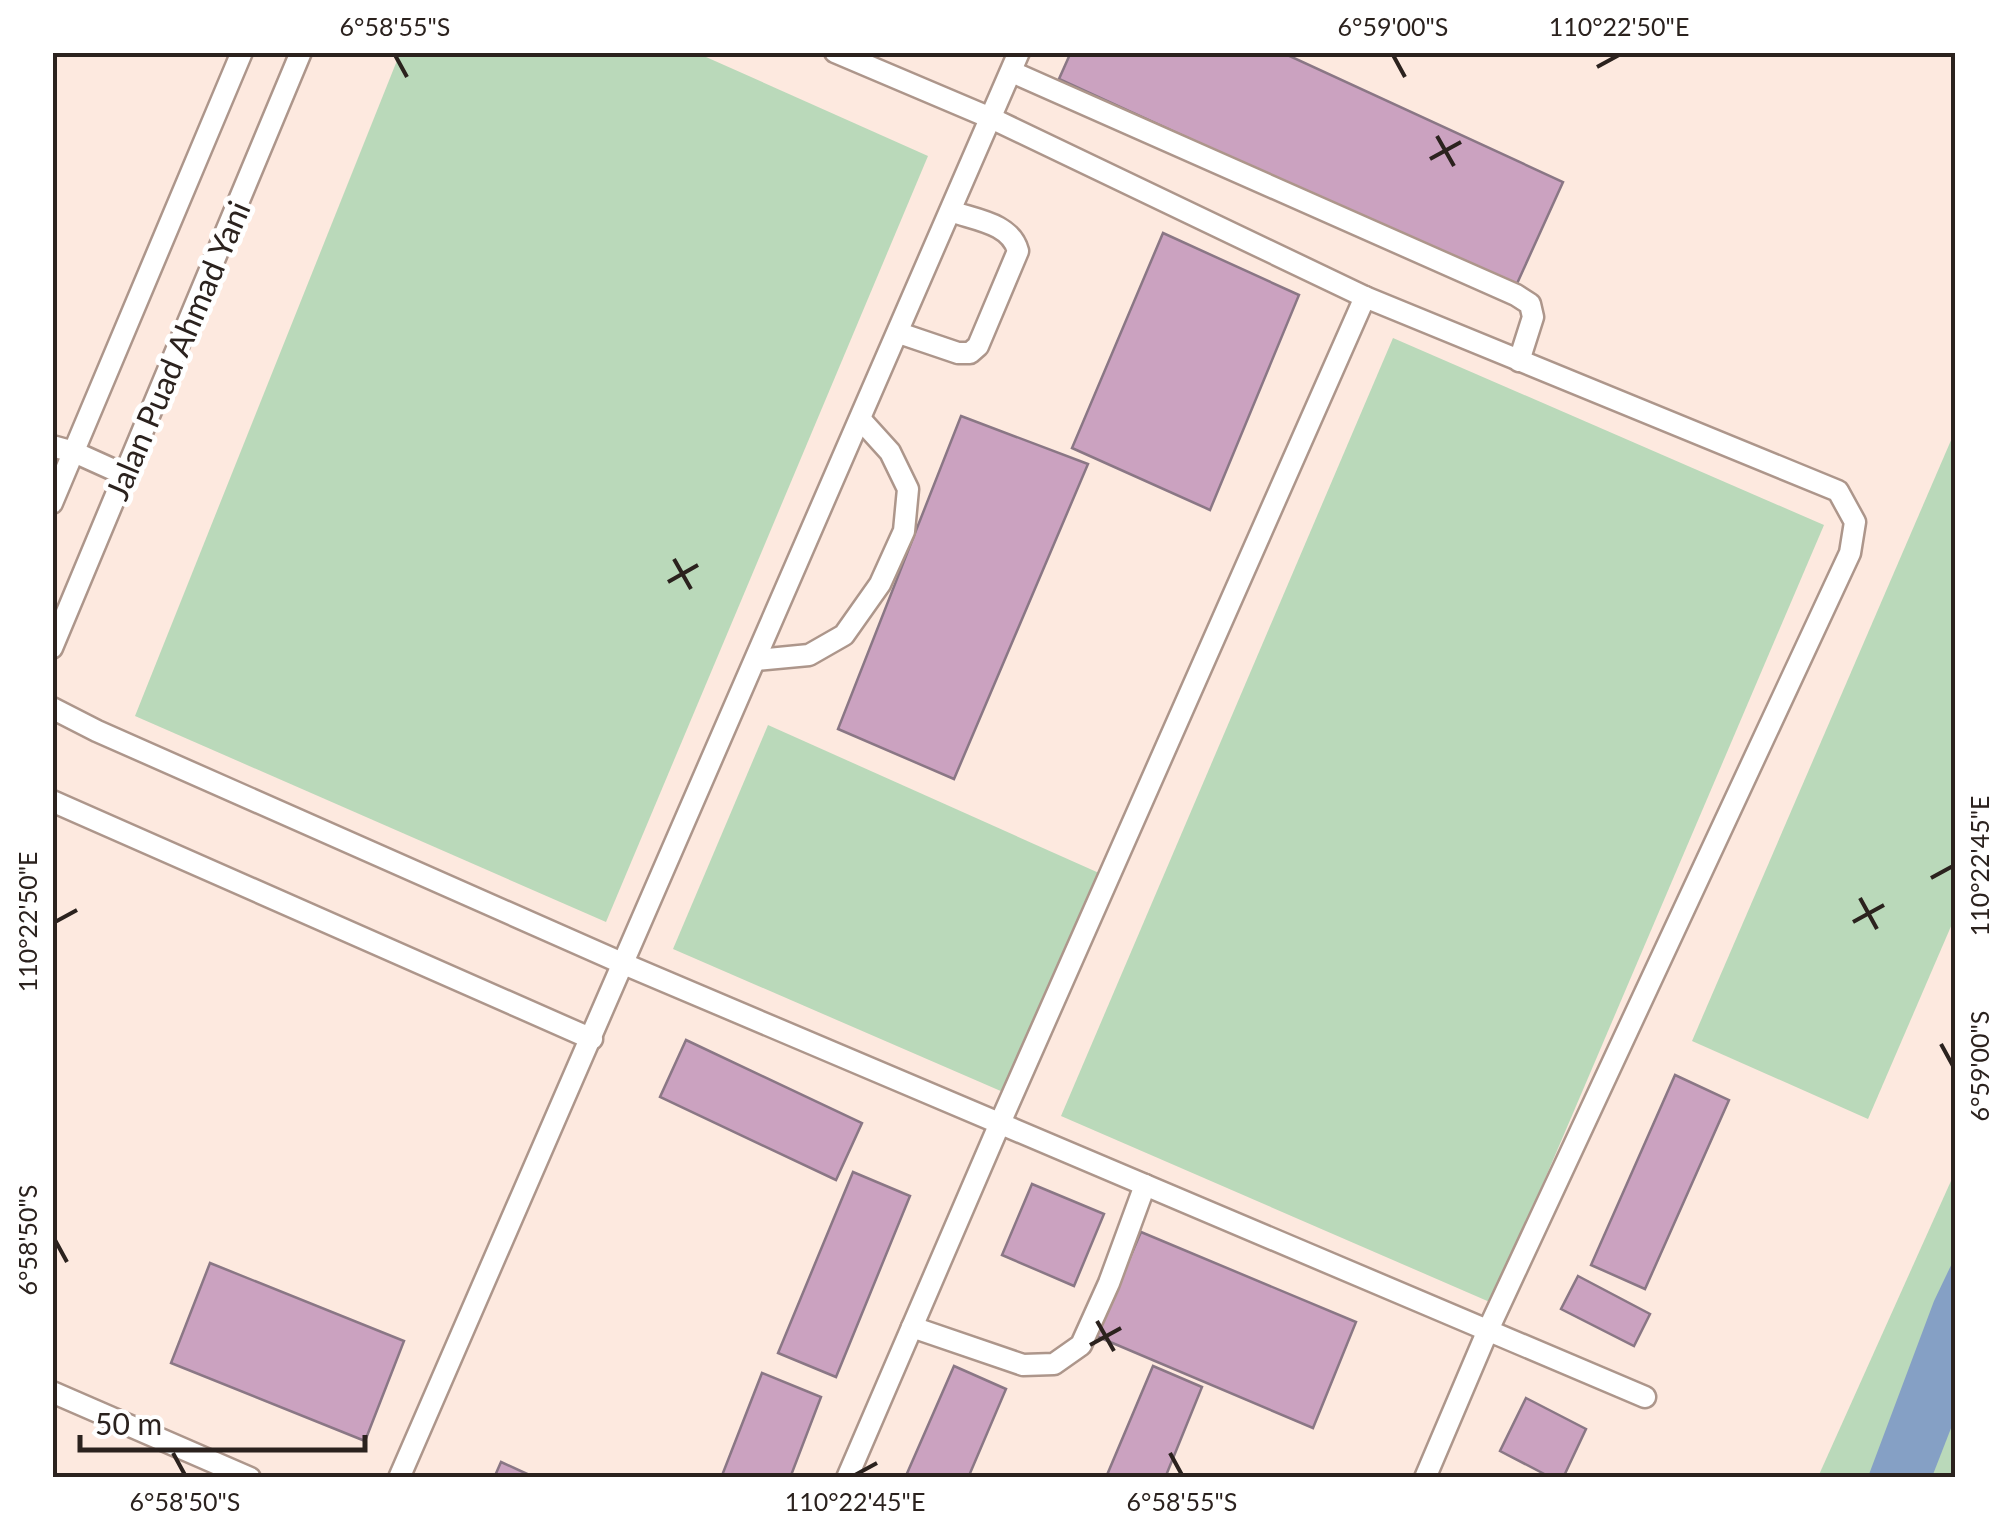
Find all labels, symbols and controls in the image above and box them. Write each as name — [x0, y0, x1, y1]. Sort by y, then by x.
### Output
text: 6°58'55"S — [340, 11, 450, 41]
text: 6°59'00"S — [1338, 11, 1448, 41]
text: 110°22'50"E — [1549, 11, 1689, 41]
street label: Jalan Puad Ahmad Yani — [96, 195, 258, 505]
text: 110°22'45"E — [1964, 796, 1994, 936]
text: 110°22'50"E — [12, 852, 42, 992]
text: 6°59'00"S — [1964, 1011, 1994, 1121]
text: 6°58'50"S — [12, 1185, 42, 1295]
scale bar — [80, 1390, 365, 1452]
text: 50 m — [95, 1405, 162, 1441]
text: 6°58'50"S — [130, 1486, 240, 1516]
text: 110°22'45"E — [785, 1486, 925, 1516]
text: 6°58'55"S — [1127, 1486, 1237, 1516]

